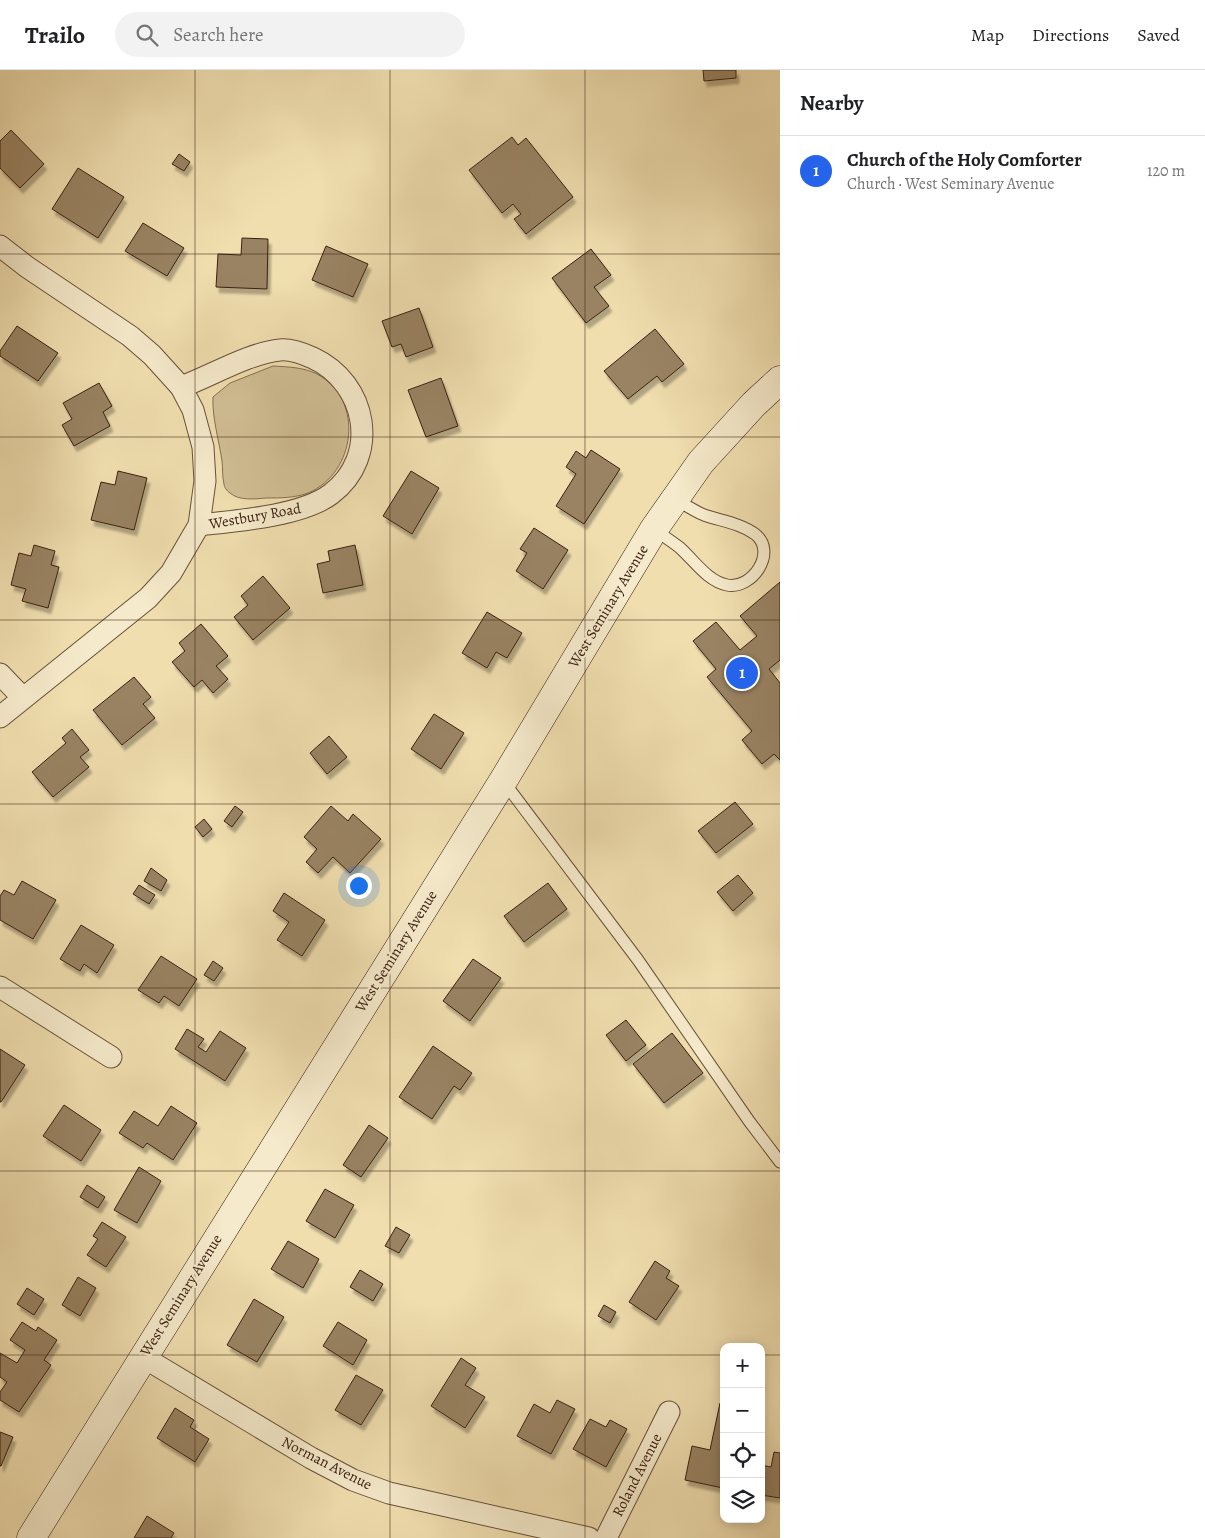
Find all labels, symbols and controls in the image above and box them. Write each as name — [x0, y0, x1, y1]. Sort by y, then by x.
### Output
search box — [115, 12, 465, 57]
text: Trailo — [25, 19, 85, 51]
icon: search — [133, 21, 161, 49]
text: Search here — [173, 22, 264, 48]
text: Map — [971, 23, 1004, 47]
text: Directions — [1032, 23, 1109, 47]
text: Saved — [1137, 23, 1180, 47]
text: Nearby — [800, 89, 863, 117]
text: Church of the Holy Comforter — [847, 147, 1082, 173]
text: 1 — [813, 160, 819, 182]
text: 120 m — [1147, 160, 1185, 182]
text: Church · West Seminary Avenue — [847, 173, 1054, 195]
street label: Westbury Road — [206, 498, 304, 534]
street label: West Seminary Avenue — [563, 541, 653, 672]
pin: 1 — [726, 654, 758, 692]
your location — [346, 873, 372, 899]
street label: West Seminary Avenue — [350, 886, 442, 1017]
street label: West Seminary Avenue — [135, 1230, 227, 1361]
map controls — [720, 1343, 765, 1523]
button: + — [720, 1343, 765, 1388]
button: − — [720, 1388, 765, 1433]
street label: Roland Avenue — [607, 1430, 667, 1520]
street label: Norman Avenue — [278, 1432, 376, 1495]
button: locate — [720, 1433, 765, 1478]
button: layers — [720, 1478, 765, 1523]

